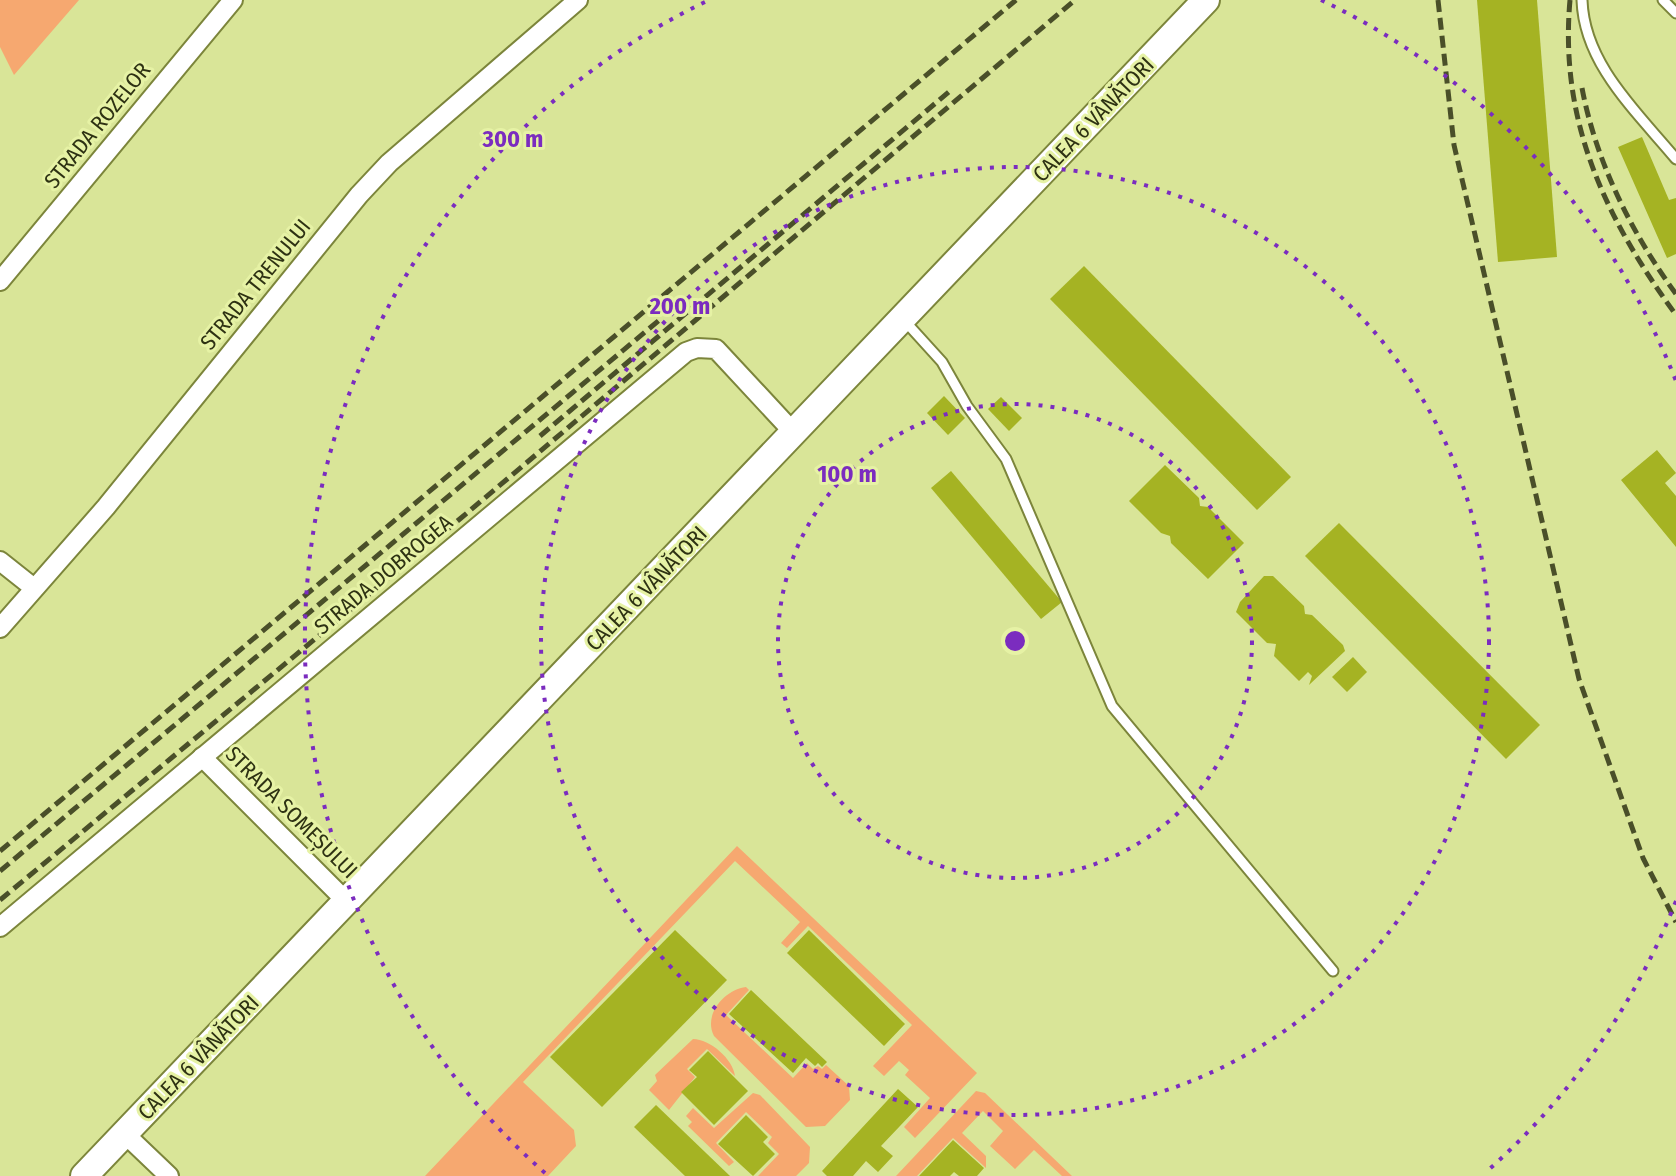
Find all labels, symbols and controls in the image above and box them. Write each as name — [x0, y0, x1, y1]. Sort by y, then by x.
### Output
street label: CALEA 6 VÂNĂTORI — [1027, 51, 1160, 187]
street label: STRADA ROZELOR — [38, 57, 156, 194]
text: 300 m — [482, 125, 543, 153]
street label: STRADA TRENULUI — [194, 214, 316, 355]
text: 200 m — [649, 292, 710, 320]
text: 100 m — [817, 460, 877, 488]
street label: STRADA DOBROGEA — [309, 508, 458, 640]
street label: CALEA 6 VÂNĂTORI — [580, 520, 713, 656]
centre of rings — [1001, 627, 1029, 655]
street label: STRADA SOMEȘULUI — [220, 741, 363, 884]
street label: CALEA 6 VÂNĂTORI — [132, 989, 265, 1125]

